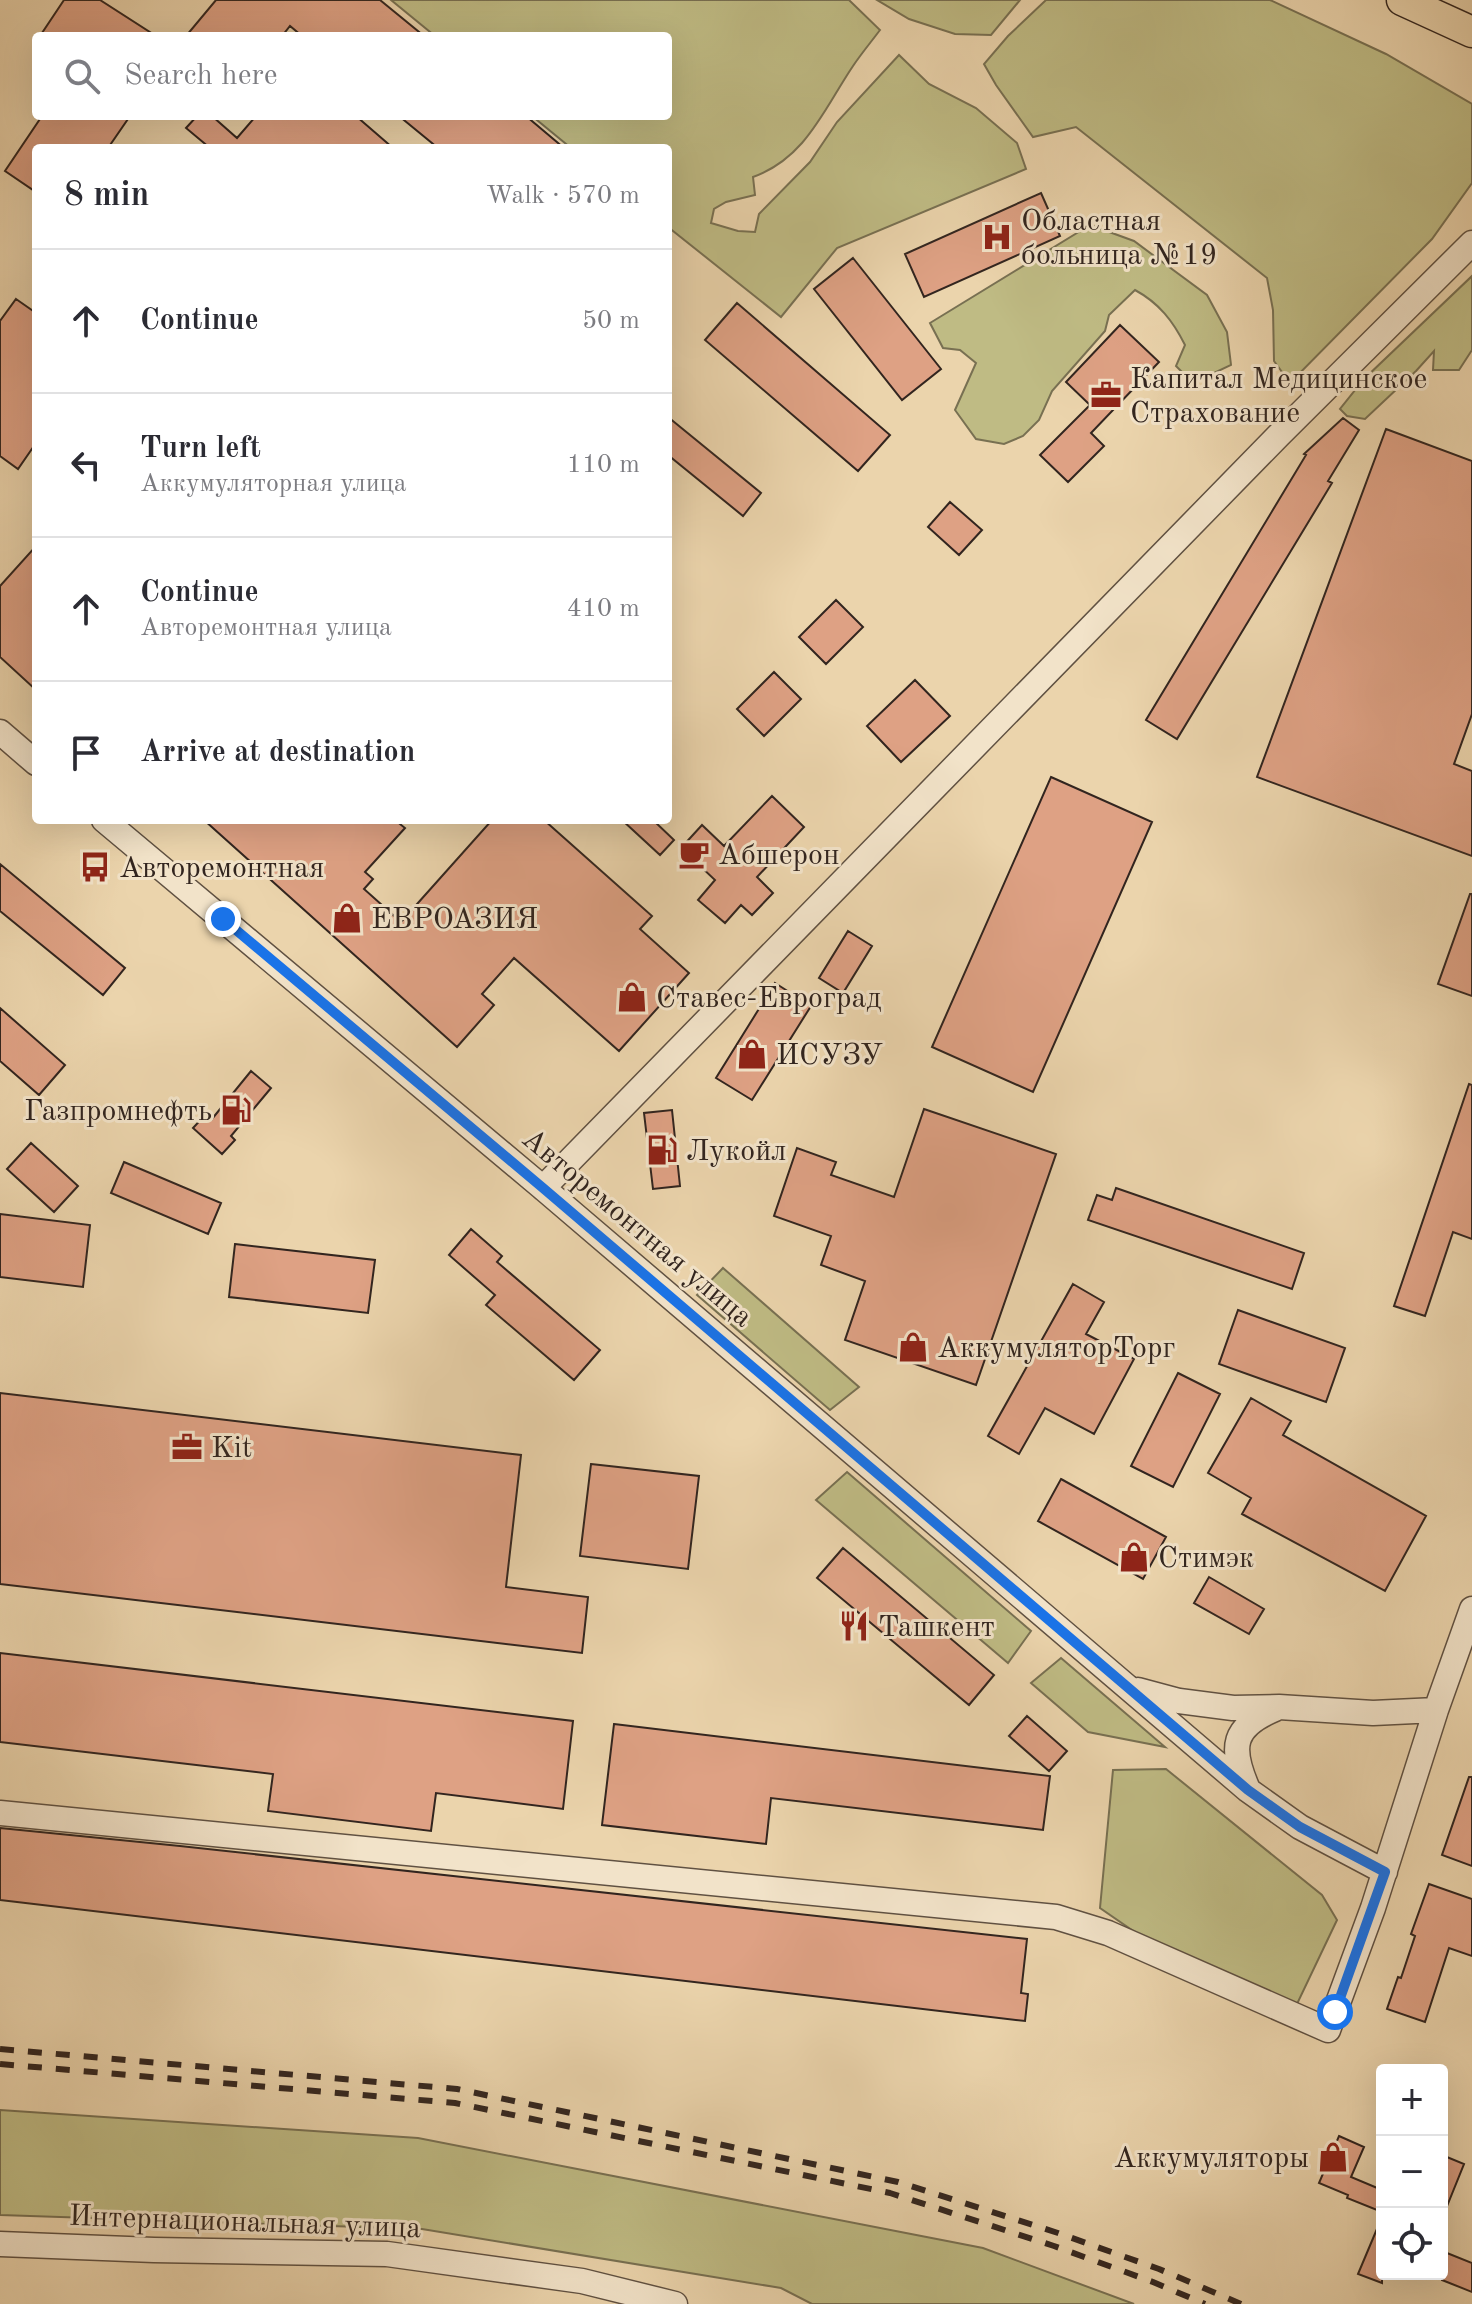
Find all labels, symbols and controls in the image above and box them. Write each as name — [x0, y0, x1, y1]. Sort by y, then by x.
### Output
search box — [32, 32, 672, 120]
icon: search — [60, 54, 104, 98]
text: Search here — [124, 61, 278, 91]
text: 8 min — [64, 179, 149, 213]
text: Walk · 570 m — [486, 183, 640, 209]
place label: Областная больница №19 — [1021, 207, 1217, 271]
hospital icon: Областная больница №19 — [980, 220, 1014, 254]
icon: ahead — [64, 299, 108, 343]
text: Continue — [140, 306, 259, 336]
text: 50 m — [582, 308, 640, 334]
place label: Капитал Медицинское Страхование — [1130, 365, 1427, 429]
office icon: Капитал Медицинское Страхование — [1089, 378, 1123, 412]
text: Turn left — [140, 434, 261, 464]
icon: left — [64, 443, 108, 487]
text: 110 m — [567, 452, 640, 478]
text: Аккумуляторная улица — [140, 471, 407, 497]
text: Continue — [140, 578, 259, 608]
icon: ahead — [64, 587, 108, 631]
text: 410 m — [567, 596, 640, 622]
text: Авторемонтная улица — [140, 615, 392, 641]
icon: arrive — [64, 731, 108, 775]
text: Arrive at destination — [140, 738, 415, 768]
cafe icon: Абшерон — [677, 837, 711, 871]
place label: Абшерон — [718, 841, 839, 871]
bus stop icon: Авторемонтная — [78, 850, 112, 884]
place label: Авторемонтная — [119, 854, 324, 884]
route end — [205, 901, 241, 937]
shop icon: ЕВРОАЗИЯ — [330, 901, 364, 935]
place label: ЕВРОАЗИЯ — [371, 905, 538, 935]
shop icon: Ставес-Евроград — [615, 980, 649, 1014]
place label: Ставес-Евроград — [656, 984, 881, 1014]
shop icon: ИСУЗУ — [735, 1037, 769, 1071]
place label: ИСУЗУ — [776, 1041, 883, 1071]
fuel station icon: Газпромнефть — [219, 1093, 253, 1127]
place label: Газпромнефть — [24, 1097, 212, 1127]
street label: Авторемонтная улица — [516, 1124, 758, 1333]
fuel station icon: Лукойл — [645, 1133, 679, 1167]
place label: Лукойл — [686, 1137, 786, 1167]
shop icon: АккумуляторТорг — [896, 1330, 930, 1364]
place label: АккумуляторТорг — [937, 1334, 1176, 1364]
office icon: Kit — [170, 1430, 204, 1464]
place label: Kit — [211, 1434, 252, 1464]
shop icon: Стимэк — [1117, 1540, 1151, 1574]
place label: Стимэк — [1158, 1544, 1254, 1574]
restaurant icon: Ташкент — [837, 1609, 871, 1643]
place label: Ташкент — [878, 1613, 995, 1643]
route start — [1317, 1994, 1353, 2030]
map controls — [1376, 2064, 1448, 2280]
button: + — [1376, 2064, 1448, 2136]
button: − — [1376, 2136, 1448, 2208]
shop icon: Аккумуляторы — [1316, 2140, 1350, 2174]
place label: Аккумуляторы — [1113, 2144, 1309, 2174]
street label: Интернациональная улица — [68, 2202, 422, 2244]
button: locate — [1376, 2208, 1448, 2280]

